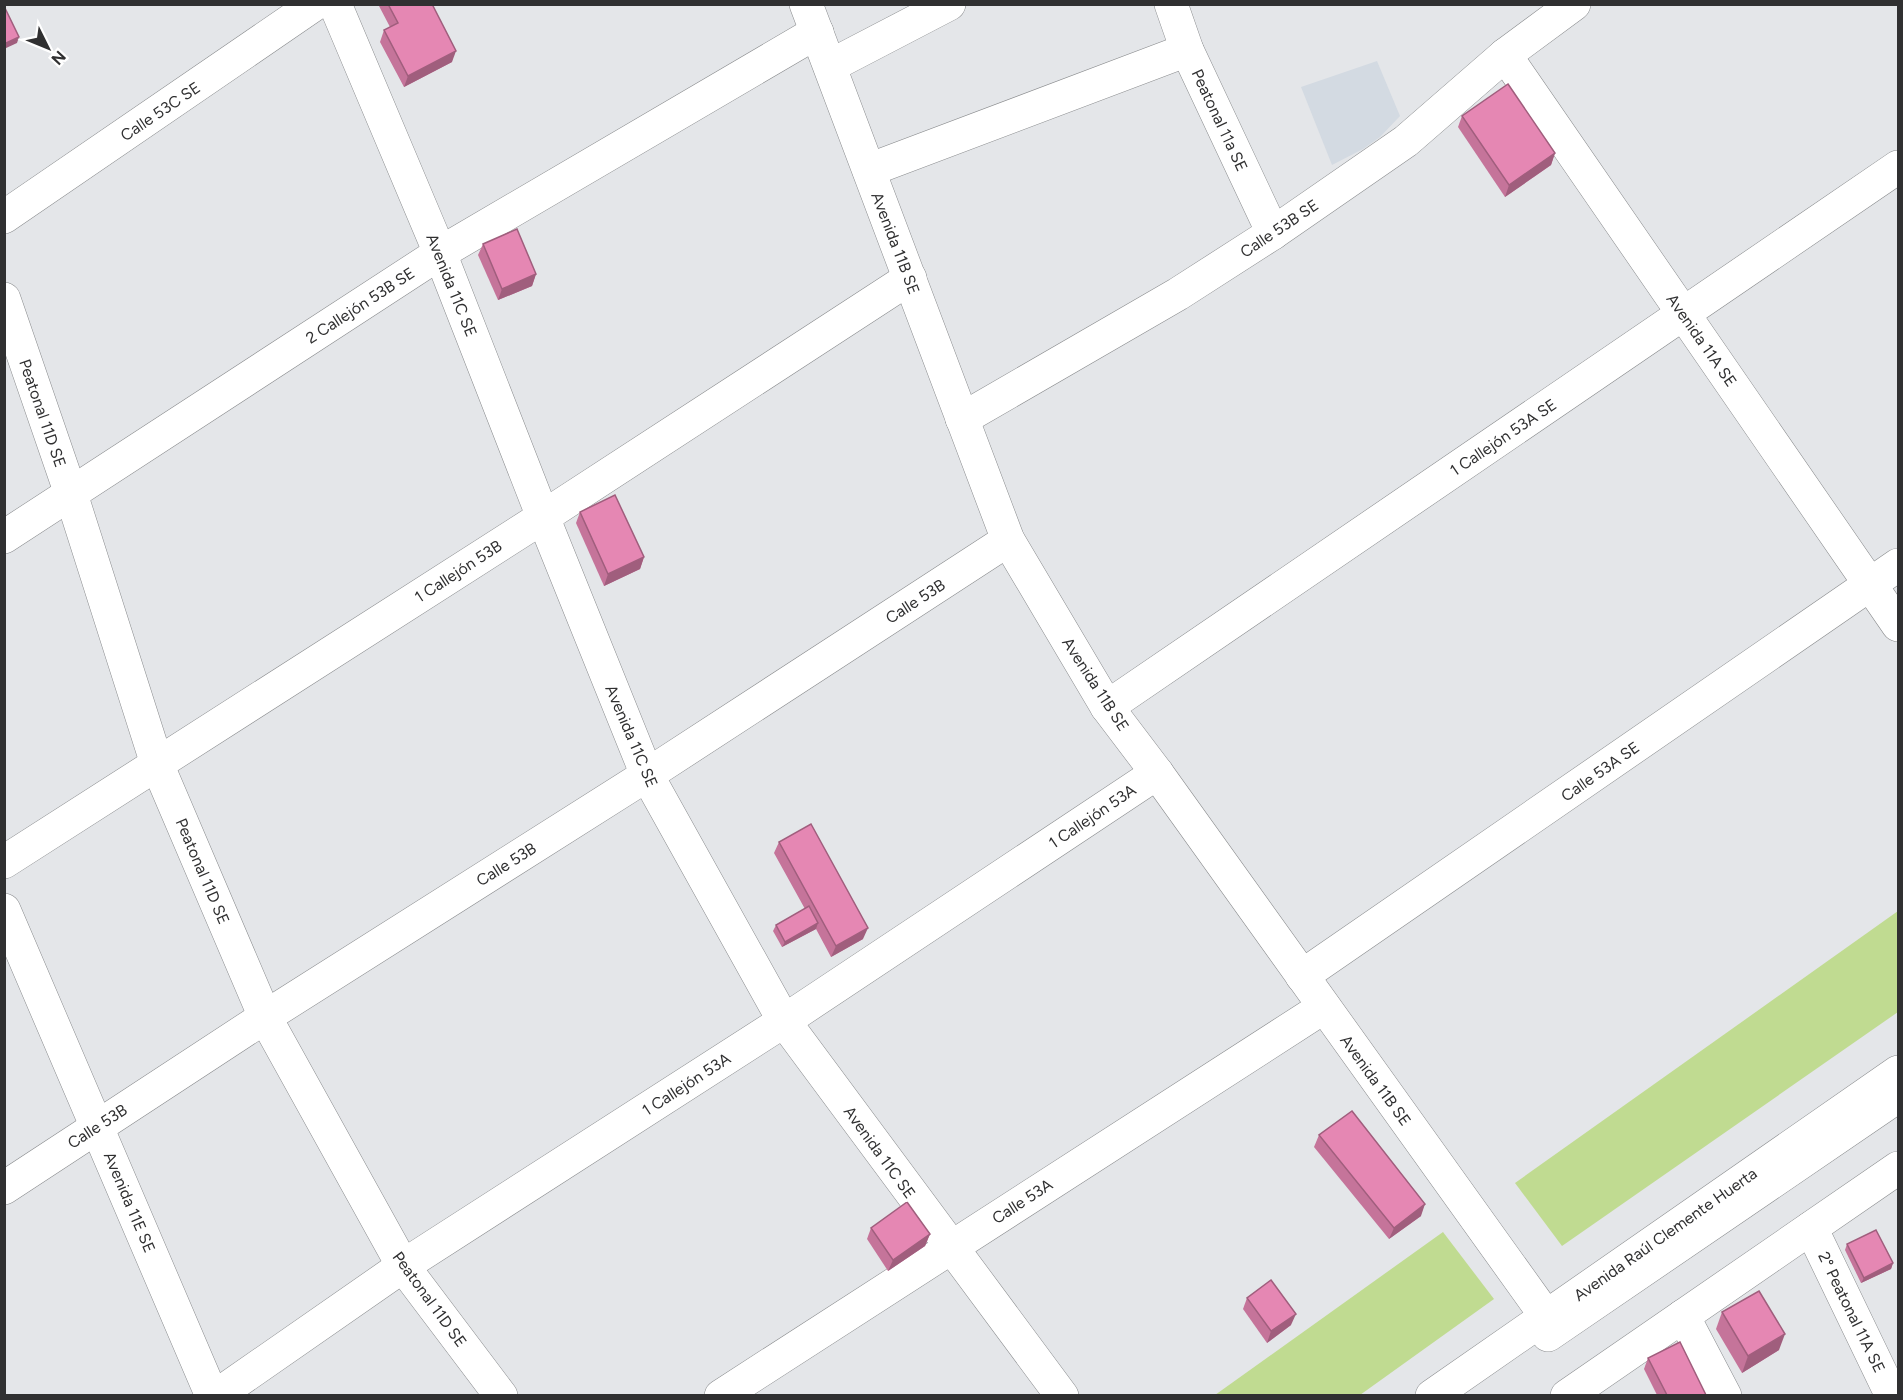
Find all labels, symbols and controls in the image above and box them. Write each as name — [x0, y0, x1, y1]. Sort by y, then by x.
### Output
north arrow — [18, 18, 78, 78]
text: N — [47, 47, 70, 69]
street label: Peatonal 11a SE — [1188, 66, 1252, 174]
street label: Calle 53C SE — [117, 78, 204, 145]
street label: Avenida 11B SE — [867, 189, 924, 297]
street label: Calle 53B SE — [1237, 195, 1322, 262]
street label: Avenida 11C SE — [422, 231, 481, 340]
street label: 2 Callejón 53B SE — [302, 263, 418, 348]
street label: Avenida 11A SE — [1663, 290, 1741, 390]
street label: Peatonal 11D SE — [15, 356, 70, 470]
street label: 1 Callejón 53A SE — [1446, 395, 1560, 480]
street label: 1 Callejón 53B — [411, 536, 506, 607]
street label: Calle 53B — [882, 575, 949, 628]
street label: Avenida 11B SE — [1058, 634, 1133, 735]
street label: Avenida 11C SE — [601, 682, 662, 790]
street label: Calle 53A SE — [1557, 737, 1643, 805]
street label: 1 Callejón 53A — [1045, 780, 1140, 853]
street label: Peatonal 11D SE — [172, 815, 233, 927]
street label: Calle 53B — [473, 838, 540, 890]
street label: Avenida 11B SE — [1336, 1031, 1415, 1130]
street label: 1 Callejón 53A — [639, 1049, 734, 1120]
street label: Calle 53B — [64, 1100, 131, 1153]
street label: Avenida 11C SE — [840, 1102, 920, 1202]
street label: Avenida 11E SE — [100, 1149, 159, 1255]
street label: Avenida Raúl Clemente Huerta — [1570, 1164, 1761, 1305]
street label: Calle 53A — [989, 1175, 1056, 1228]
street label: Peatonal 11D SE — [389, 1248, 471, 1351]
street label: 2° Peatonal 11A SE — [1814, 1249, 1889, 1376]

